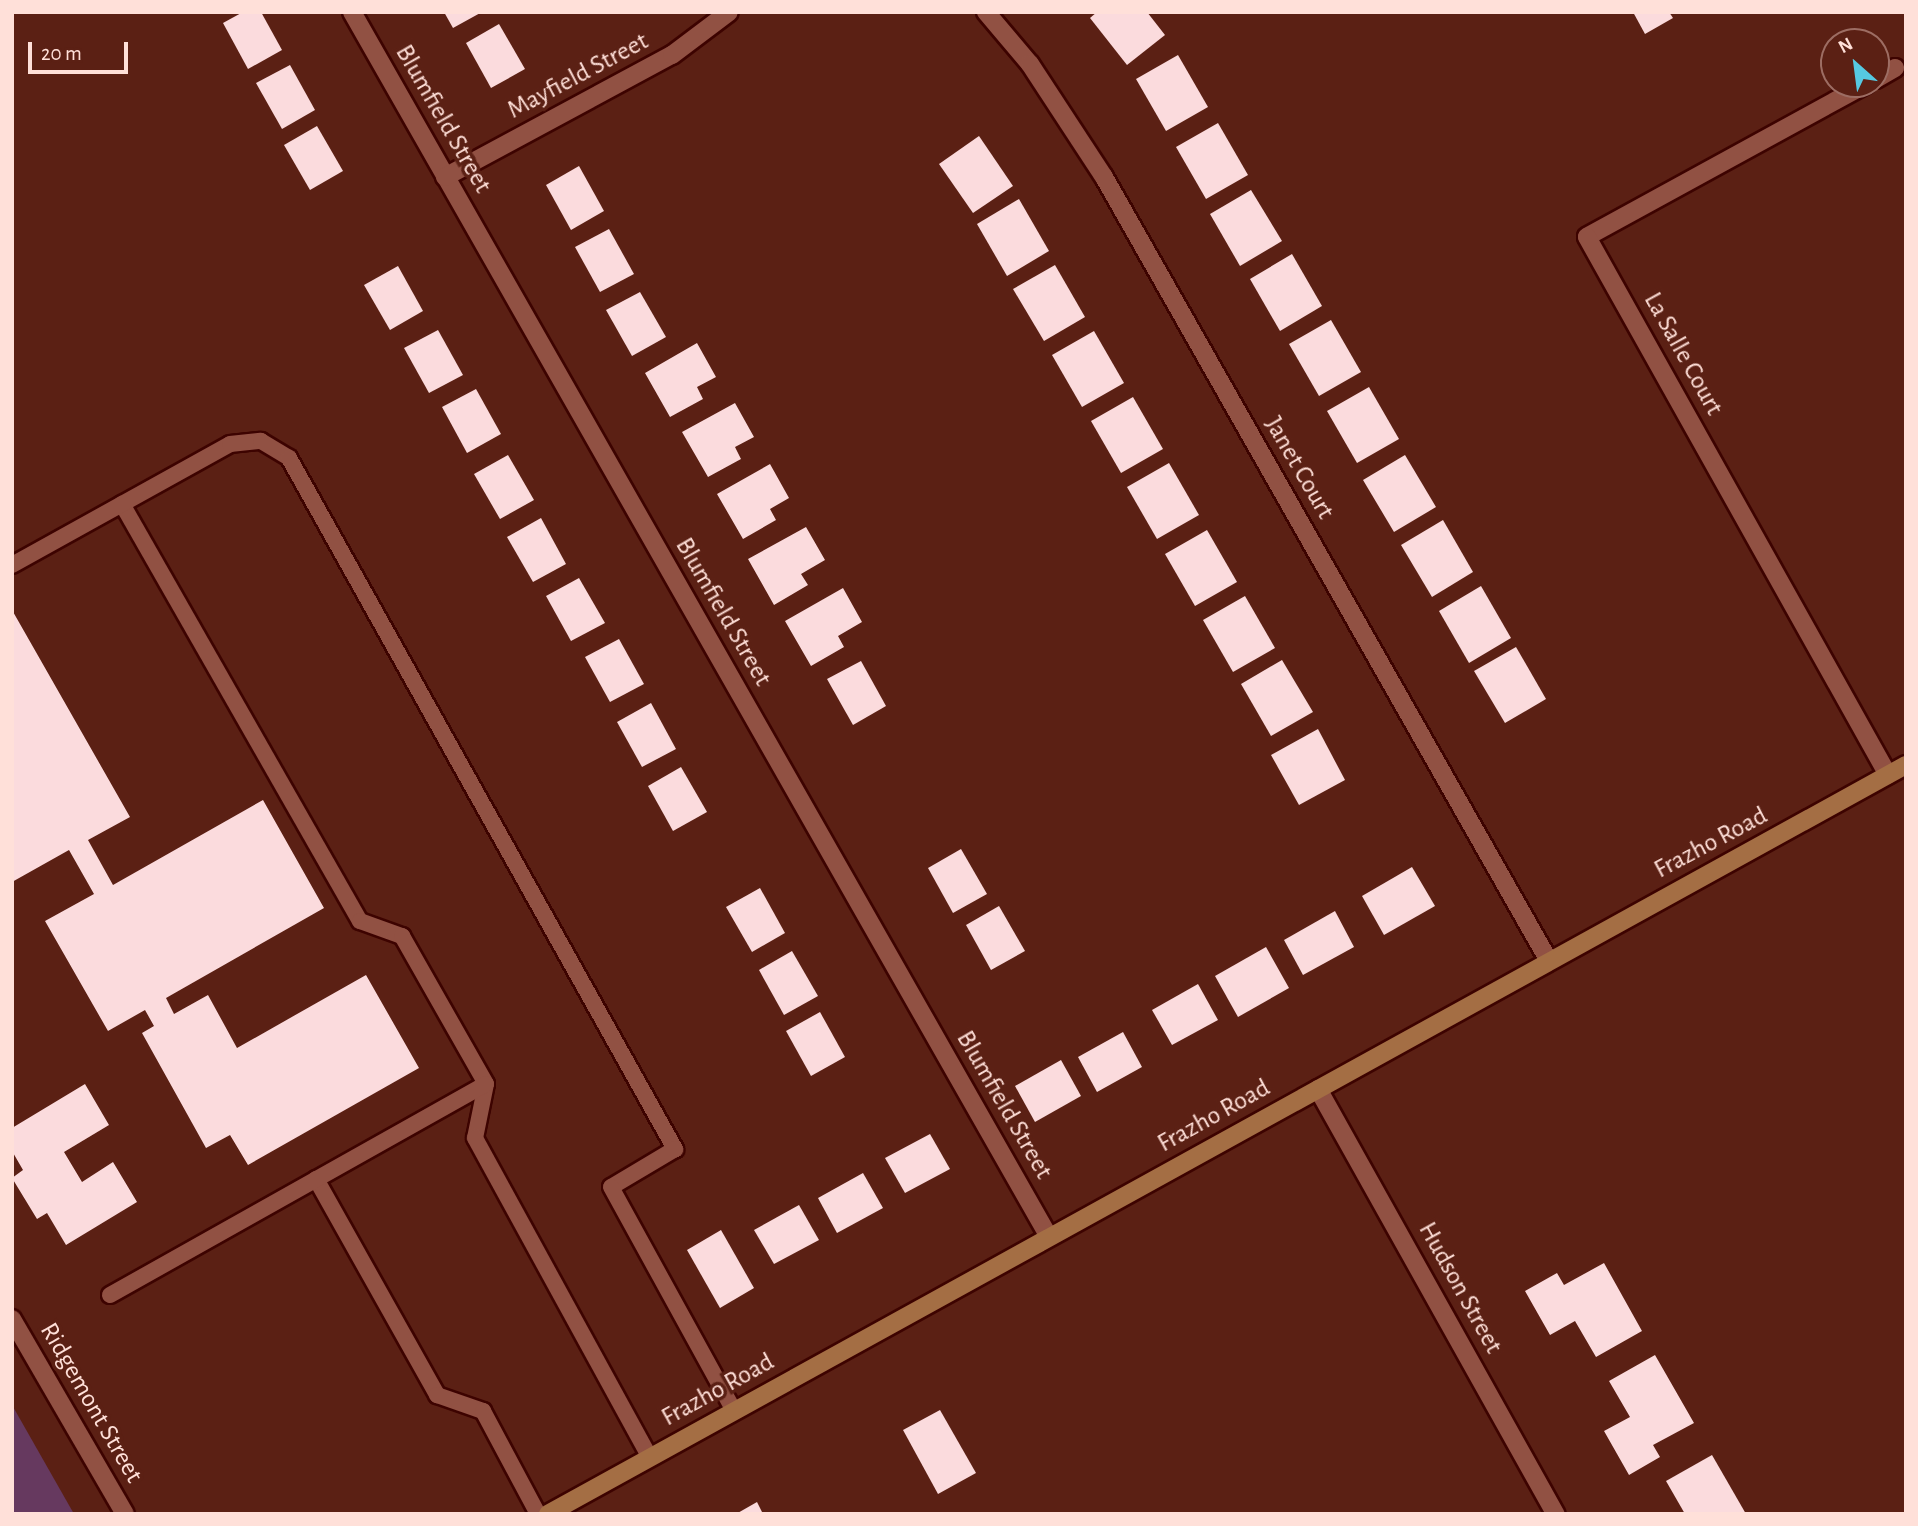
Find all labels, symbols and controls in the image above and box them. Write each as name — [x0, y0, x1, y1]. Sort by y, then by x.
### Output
street label: Mayfield Street — [502, 26, 654, 126]
scale bar — [32, 28, 131, 72]
north arrow — [1820, 28, 1890, 98]
text: N — [1836, 34, 1856, 57]
street label: Blumfield Street — [388, 39, 498, 199]
text: 20 m — [41, 43, 82, 64]
street label: La Salle Court — [1637, 287, 1729, 421]
street label: Janet Court — [1257, 411, 1341, 525]
street label: Blumfield Street — [668, 532, 778, 692]
street label: Frazho Road — [1649, 800, 1773, 886]
street label: Blumfield Street — [949, 1025, 1059, 1185]
street label: Frazho Road — [1152, 1072, 1276, 1160]
street label: Hudson Street — [1411, 1217, 1509, 1359]
street label: Ridgemont Street — [33, 1318, 149, 1488]
street label: Frazho Road — [656, 1346, 780, 1434]

